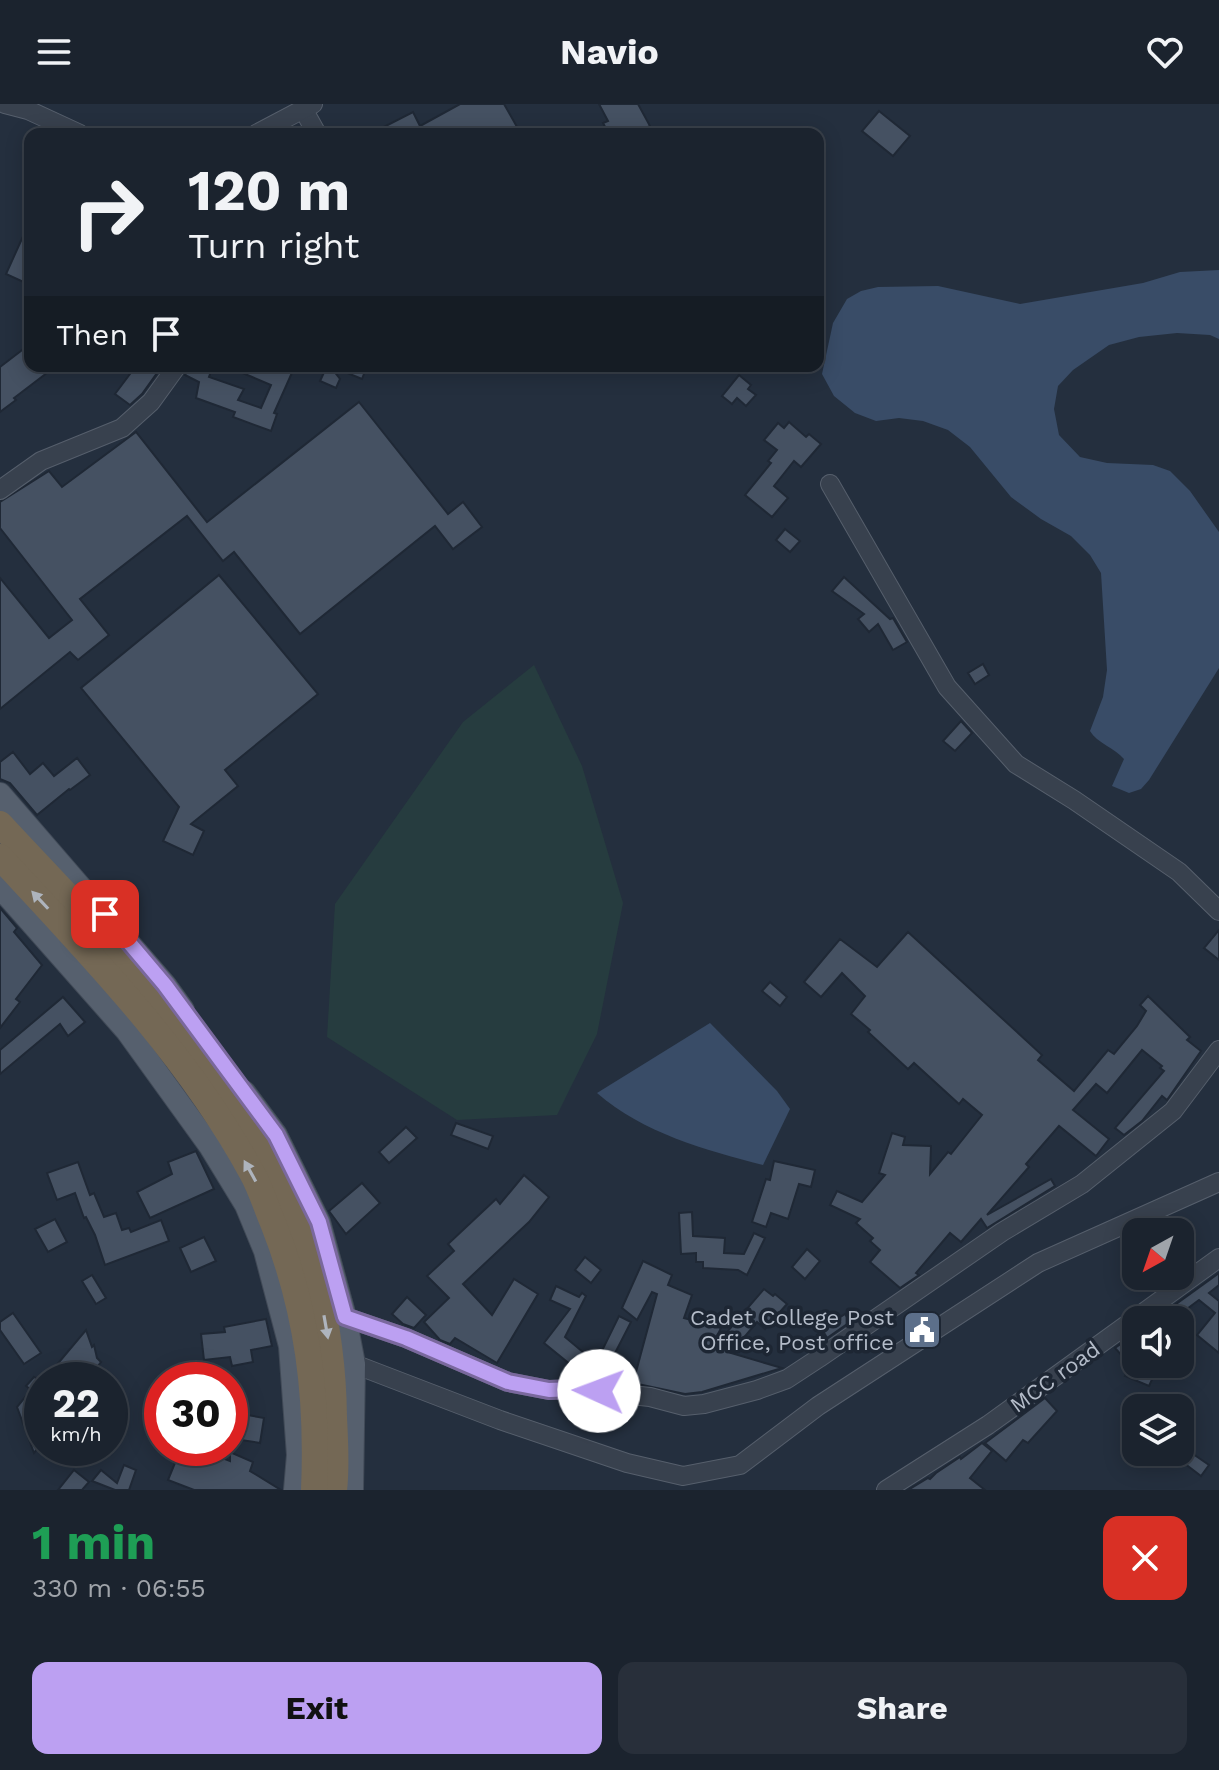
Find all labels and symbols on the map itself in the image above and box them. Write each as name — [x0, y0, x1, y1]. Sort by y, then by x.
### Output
pin — [71, 880, 139, 948]
one-way arrow — [31, 890, 49, 909]
one-way arrow — [243, 1159, 257, 1182]
north arrow — [1122, 1218, 1194, 1290]
place label: Cadet College Post Office, Post office — [690, 1305, 894, 1355]
public building icon: Cadet College Post Office, Post office — [901, 1309, 943, 1351]
one-way arrow — [321, 1315, 333, 1340]
street label: MCC road — [1005, 1336, 1105, 1418]
position arrow — [557, 1349, 641, 1433]
speed limit sign: 30 — [144, 1362, 248, 1466]

